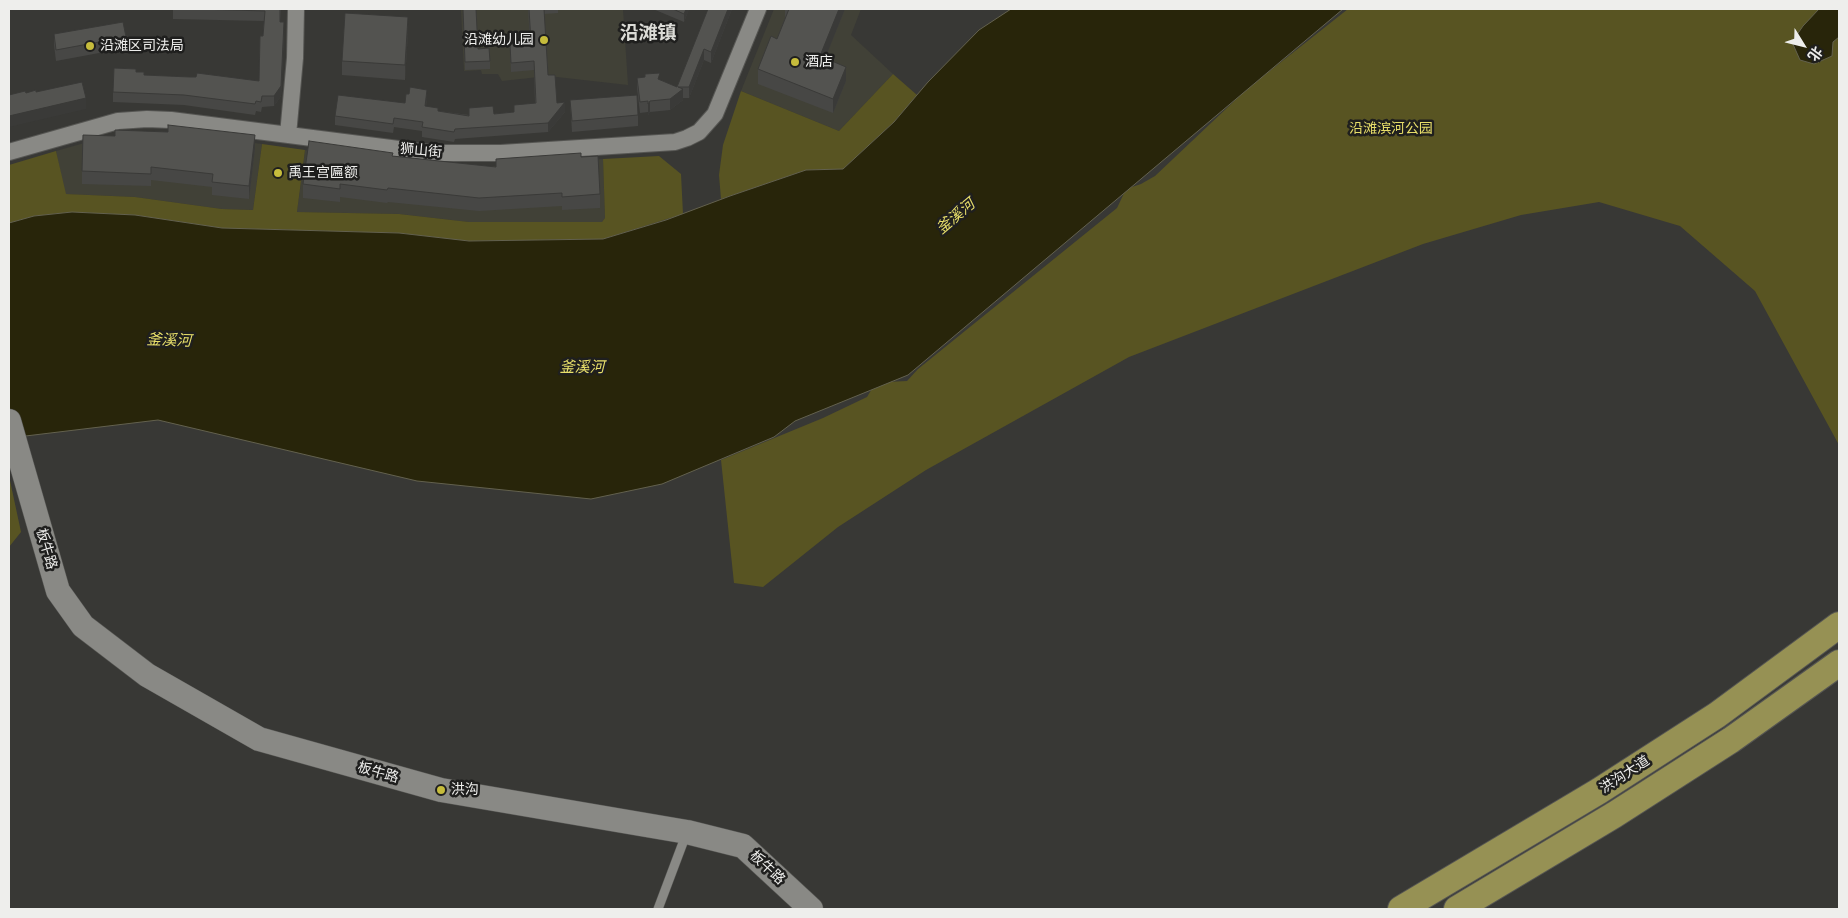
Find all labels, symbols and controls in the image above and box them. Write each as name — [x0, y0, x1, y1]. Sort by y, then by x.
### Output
north arrow — [1778, 20, 1828, 70]
district label: 沿滩镇 — [620, 23, 676, 45]
place label: 沿滩幼儿园 — [464, 32, 534, 48]
marker: 沿滩幼儿园 — [538, 34, 550, 46]
place label: 沿滩区司法局 — [100, 38, 184, 54]
marker: 沿滩区司法局 — [84, 40, 96, 52]
text: 北 — [1804, 43, 1827, 65]
place label: 酒店 — [805, 54, 833, 70]
marker: 酒店 — [789, 56, 801, 68]
park label: 沿滩滨河公园 — [1349, 121, 1433, 137]
street label: 狮山街 — [399, 141, 443, 161]
place label: 禹王宫匾额 — [288, 165, 358, 181]
marker: 禹王宫匾额 — [272, 167, 284, 179]
water label: 釜溪河 — [933, 196, 979, 238]
water label: 釜溪河 — [146, 331, 192, 351]
water label: 釜溪河 — [560, 359, 604, 377]
street label: 板牛路 — [32, 526, 60, 572]
street label: 洪沟大道 — [1597, 753, 1653, 797]
street label: 板牛路 — [355, 759, 401, 787]
place label: 洪沟 — [451, 782, 479, 798]
marker: 洪沟 — [435, 784, 447, 796]
street label: 板牛路 — [746, 848, 788, 888]

